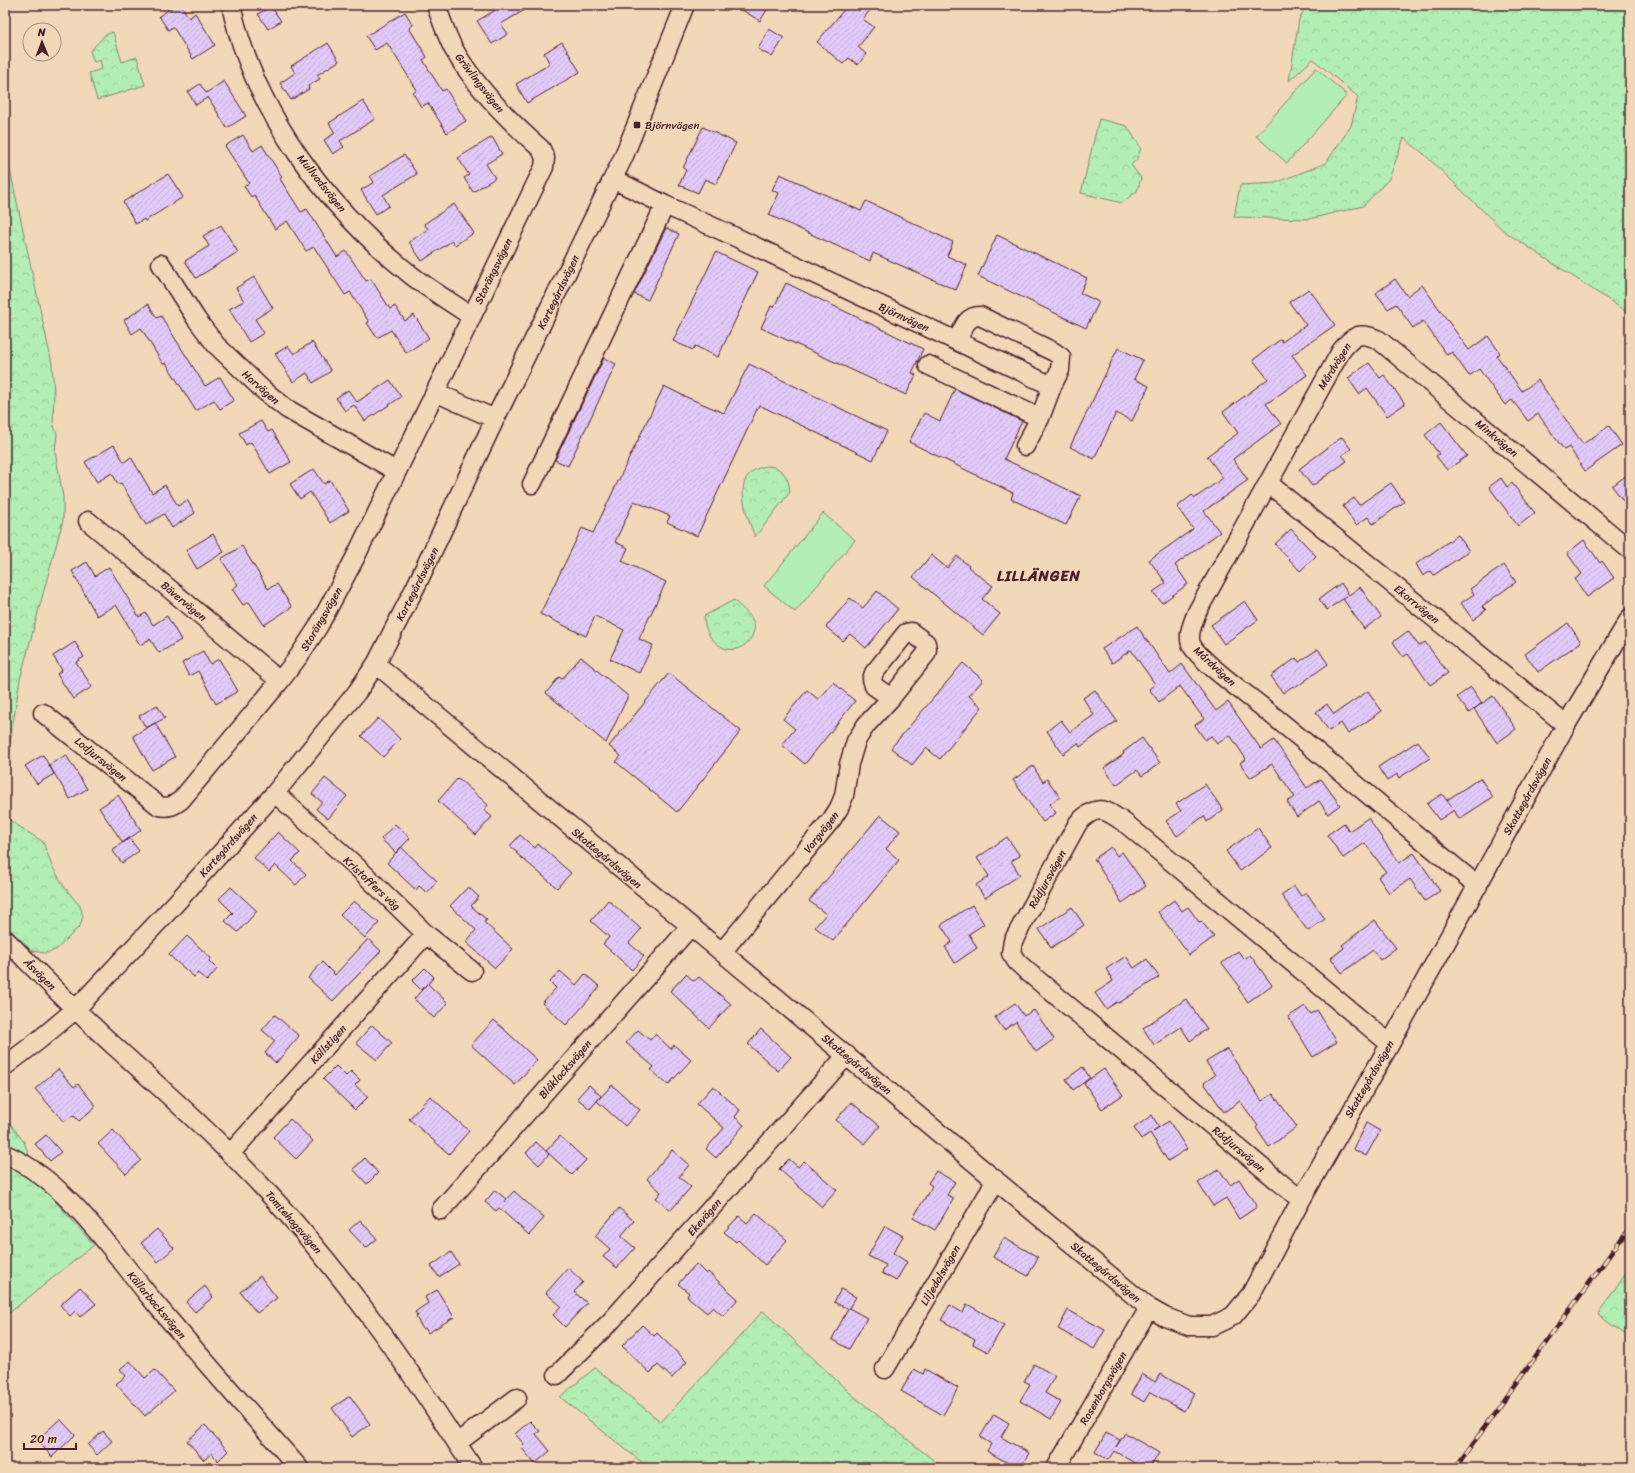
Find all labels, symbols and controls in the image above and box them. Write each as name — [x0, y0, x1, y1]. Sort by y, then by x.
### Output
north arrow — [22, 22, 62, 62]
text: N — [37, 23, 46, 42]
street label: Grävlingsvägen — [450, 49, 509, 118]
place label: Björnvägen — [645, 116, 699, 135]
marker: Björnvägen — [632, 120, 642, 130]
street label: Mullvadsvägen — [292, 150, 351, 217]
street label: Storängsvägen — [469, 235, 518, 308]
street label: Kartegårdsvägen — [532, 252, 585, 333]
street label: Björnvägen — [875, 297, 932, 338]
street label: Mårdvägen — [1312, 339, 1356, 394]
street label: Harvägen — [237, 365, 284, 410]
street label: Minkvägen — [1471, 415, 1523, 462]
street label: Kartegårdsvägen — [391, 544, 444, 625]
district label: LILLÄNGEN — [997, 563, 1081, 589]
street label: Bävervägen — [156, 576, 211, 627]
street label: Ekorrvägen — [1390, 580, 1444, 629]
street label: Storängsvägen — [295, 583, 348, 655]
street label: Mårdvägen — [1189, 641, 1240, 691]
street label: Lodjursvägen — [70, 732, 131, 787]
street label: Skattegårdsvägen — [1498, 753, 1557, 839]
street label: Vargvägen — [799, 807, 844, 858]
street label: Kartegårdsvägen — [194, 809, 263, 882]
street label: Skattegårdsvägen — [567, 823, 646, 894]
street label: Rådjursvägen — [1023, 846, 1071, 912]
street label: Kristoffers väg — [338, 852, 405, 915]
street label: Åsvägen — [18, 953, 61, 995]
street label: Källstigen — [305, 1020, 352, 1069]
street label: Skattegårdsvägen — [817, 1029, 896, 1100]
street label: Blåklocksvägen — [534, 1035, 597, 1103]
street label: Skattegårdsvägen — [1339, 1037, 1400, 1122]
street label: Rådjursvägen — [1208, 1121, 1270, 1178]
street label: Tomtehagsvägen — [260, 1186, 327, 1259]
street label: Ekevägen — [682, 1194, 726, 1241]
street label: Skattegårdsvägen — [1066, 1237, 1145, 1308]
street label: Liljedalsvägen — [915, 1241, 966, 1309]
street label: Källarbacksvägen — [122, 1267, 191, 1344]
street label: Rosenborgsvägen — [1075, 1348, 1132, 1429]
scale bar — [24, 1425, 76, 1451]
text: 20 m — [30, 1428, 57, 1450]

